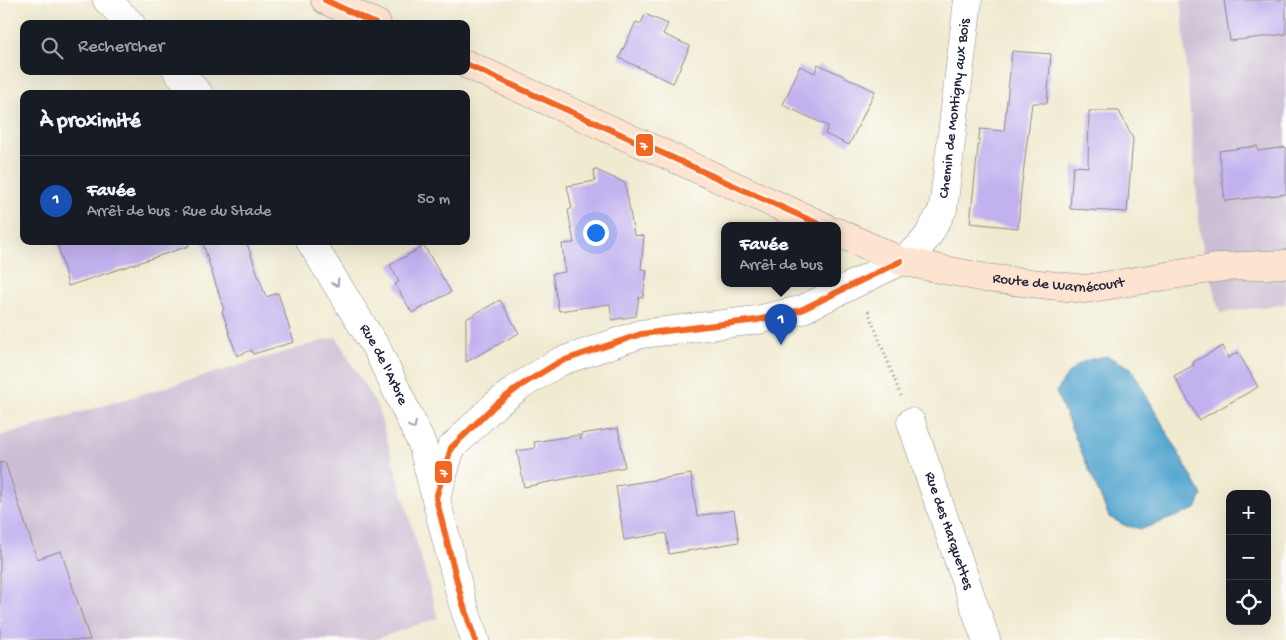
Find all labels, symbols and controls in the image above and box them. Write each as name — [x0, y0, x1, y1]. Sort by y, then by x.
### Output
street label: Chemin de Montigny aux Bois — [935, 17, 975, 200]
search box — [20, 20, 470, 75]
icon: search — [38, 34, 66, 62]
text: Rechercher — [78, 36, 164, 59]
text: À proximité — [40, 110, 141, 135]
line badge: 7 — [635, 133, 654, 157]
text: 7 — [639, 139, 648, 156]
text: Favée — [87, 180, 135, 203]
text: 1 — [53, 191, 59, 210]
text: 50 m — [417, 191, 450, 210]
text: Arrêt de bus · Rue du Stade — [87, 203, 271, 222]
your location — [583, 220, 609, 246]
popup — [721, 222, 841, 287]
text: Favée — [740, 234, 788, 257]
text: Arrêt de bus — [740, 257, 822, 276]
street label: Route de Warnécourt — [992, 270, 1128, 298]
one-way arrow — [330, 277, 339, 286]
pin: 1 — [765, 304, 797, 345]
street label: Rue de l'Arbre — [355, 321, 411, 408]
one-way arrow — [407, 420, 417, 429]
line badge: 7 — [434, 460, 453, 484]
text: 7 — [439, 466, 448, 483]
street label: Rue des Harquettes — [920, 469, 977, 592]
map controls — [1226, 490, 1271, 625]
button: + — [1226, 490, 1271, 535]
button: − — [1226, 535, 1271, 580]
button: locate — [1226, 580, 1271, 625]

